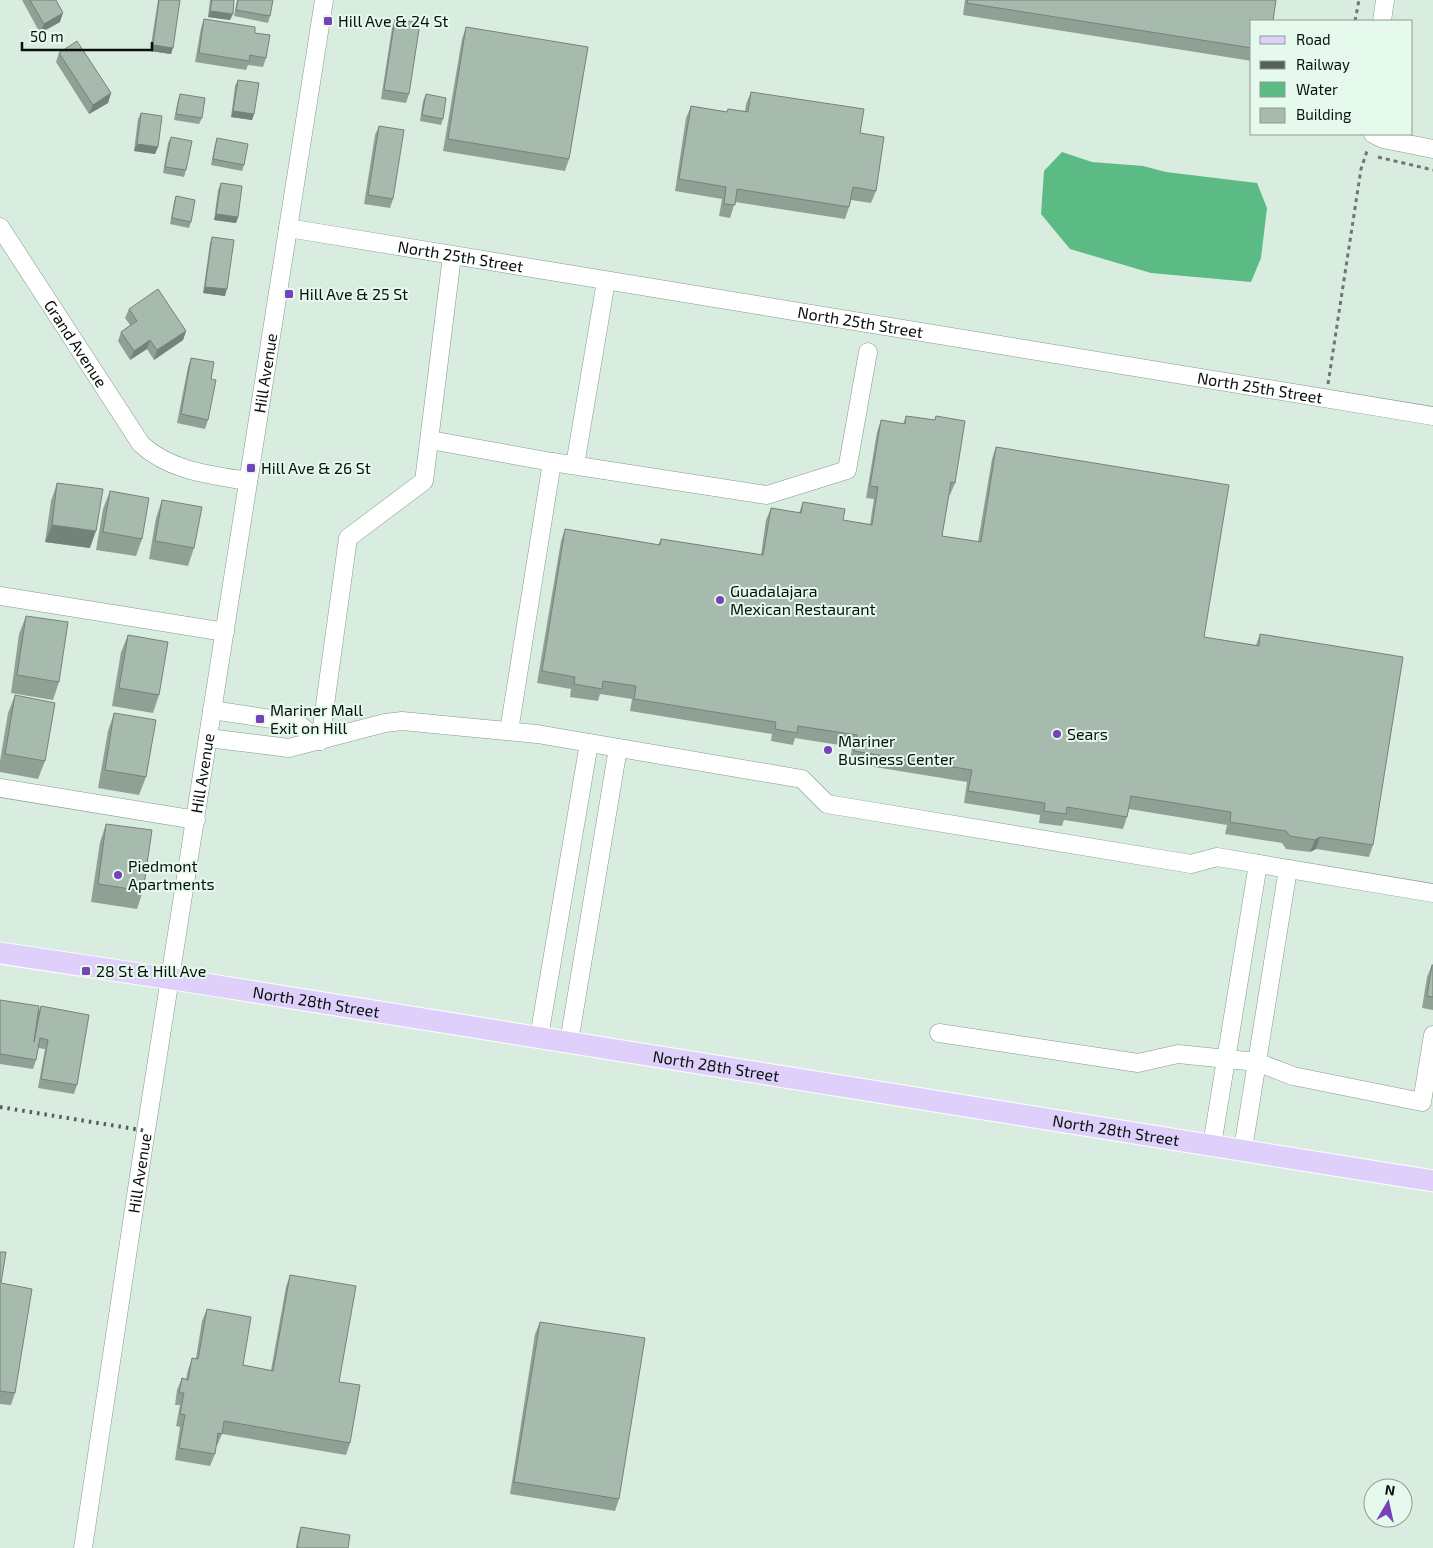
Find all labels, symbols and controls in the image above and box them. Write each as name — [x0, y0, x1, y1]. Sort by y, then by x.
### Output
place label: Hill Ave & 24 St — [338, 11, 448, 30]
marker: Hill Ave & 24 St — [322, 15, 334, 27]
scale bar — [22, 20, 152, 52]
legend — [1250, 20, 1413, 135]
text: 50 m — [30, 27, 64, 45]
text: Road — [1296, 30, 1331, 48]
text: Railway — [1296, 55, 1350, 73]
text: Water — [1296, 80, 1338, 98]
text: Building — [1296, 105, 1352, 123]
street label: North 25th Street — [397, 236, 525, 276]
place label: Hill Ave & 25 St — [299, 284, 408, 303]
marker: Hill Ave & 25 St — [283, 288, 295, 300]
street label: Grand Avenue — [41, 296, 112, 391]
street label: North 25th Street — [796, 302, 925, 341]
street label: Hill Avenue — [249, 332, 280, 414]
street label: North 25th Street — [1196, 367, 1324, 407]
place label: Hill Ave & 26 St — [261, 458, 371, 477]
marker: Hill Ave & 26 St — [245, 462, 257, 474]
place label: Guadalajara Mexican Restaurant — [730, 581, 876, 618]
marker: Guadalajara Mexican Restaurant — [714, 594, 726, 606]
place label: Mariner Mall Exit on Hill — [270, 700, 363, 737]
marker: Mariner Mall Exit on Hill — [254, 713, 266, 725]
place label: Sears — [1067, 724, 1108, 743]
marker: Sears — [1051, 728, 1063, 740]
place label: Mariner Business Center — [838, 731, 956, 768]
street label: Hill Avenue — [186, 732, 217, 814]
marker: Mariner Business Center — [822, 744, 834, 756]
place label: Piedmont Apartments — [128, 856, 215, 893]
marker: Piedmont Apartments — [112, 869, 124, 881]
place label: 28 St & Hill Ave — [96, 961, 206, 980]
marker: 28 St & Hill Ave — [80, 965, 92, 977]
street label: North 28th Street — [252, 982, 381, 1021]
street label: North 28th Street — [652, 1046, 781, 1085]
street label: North 28th Street — [1051, 1110, 1181, 1149]
street label: Hill Avenue — [124, 1132, 154, 1214]
north arrow — [1363, 1478, 1413, 1528]
text: N — [1384, 1480, 1396, 1499]

